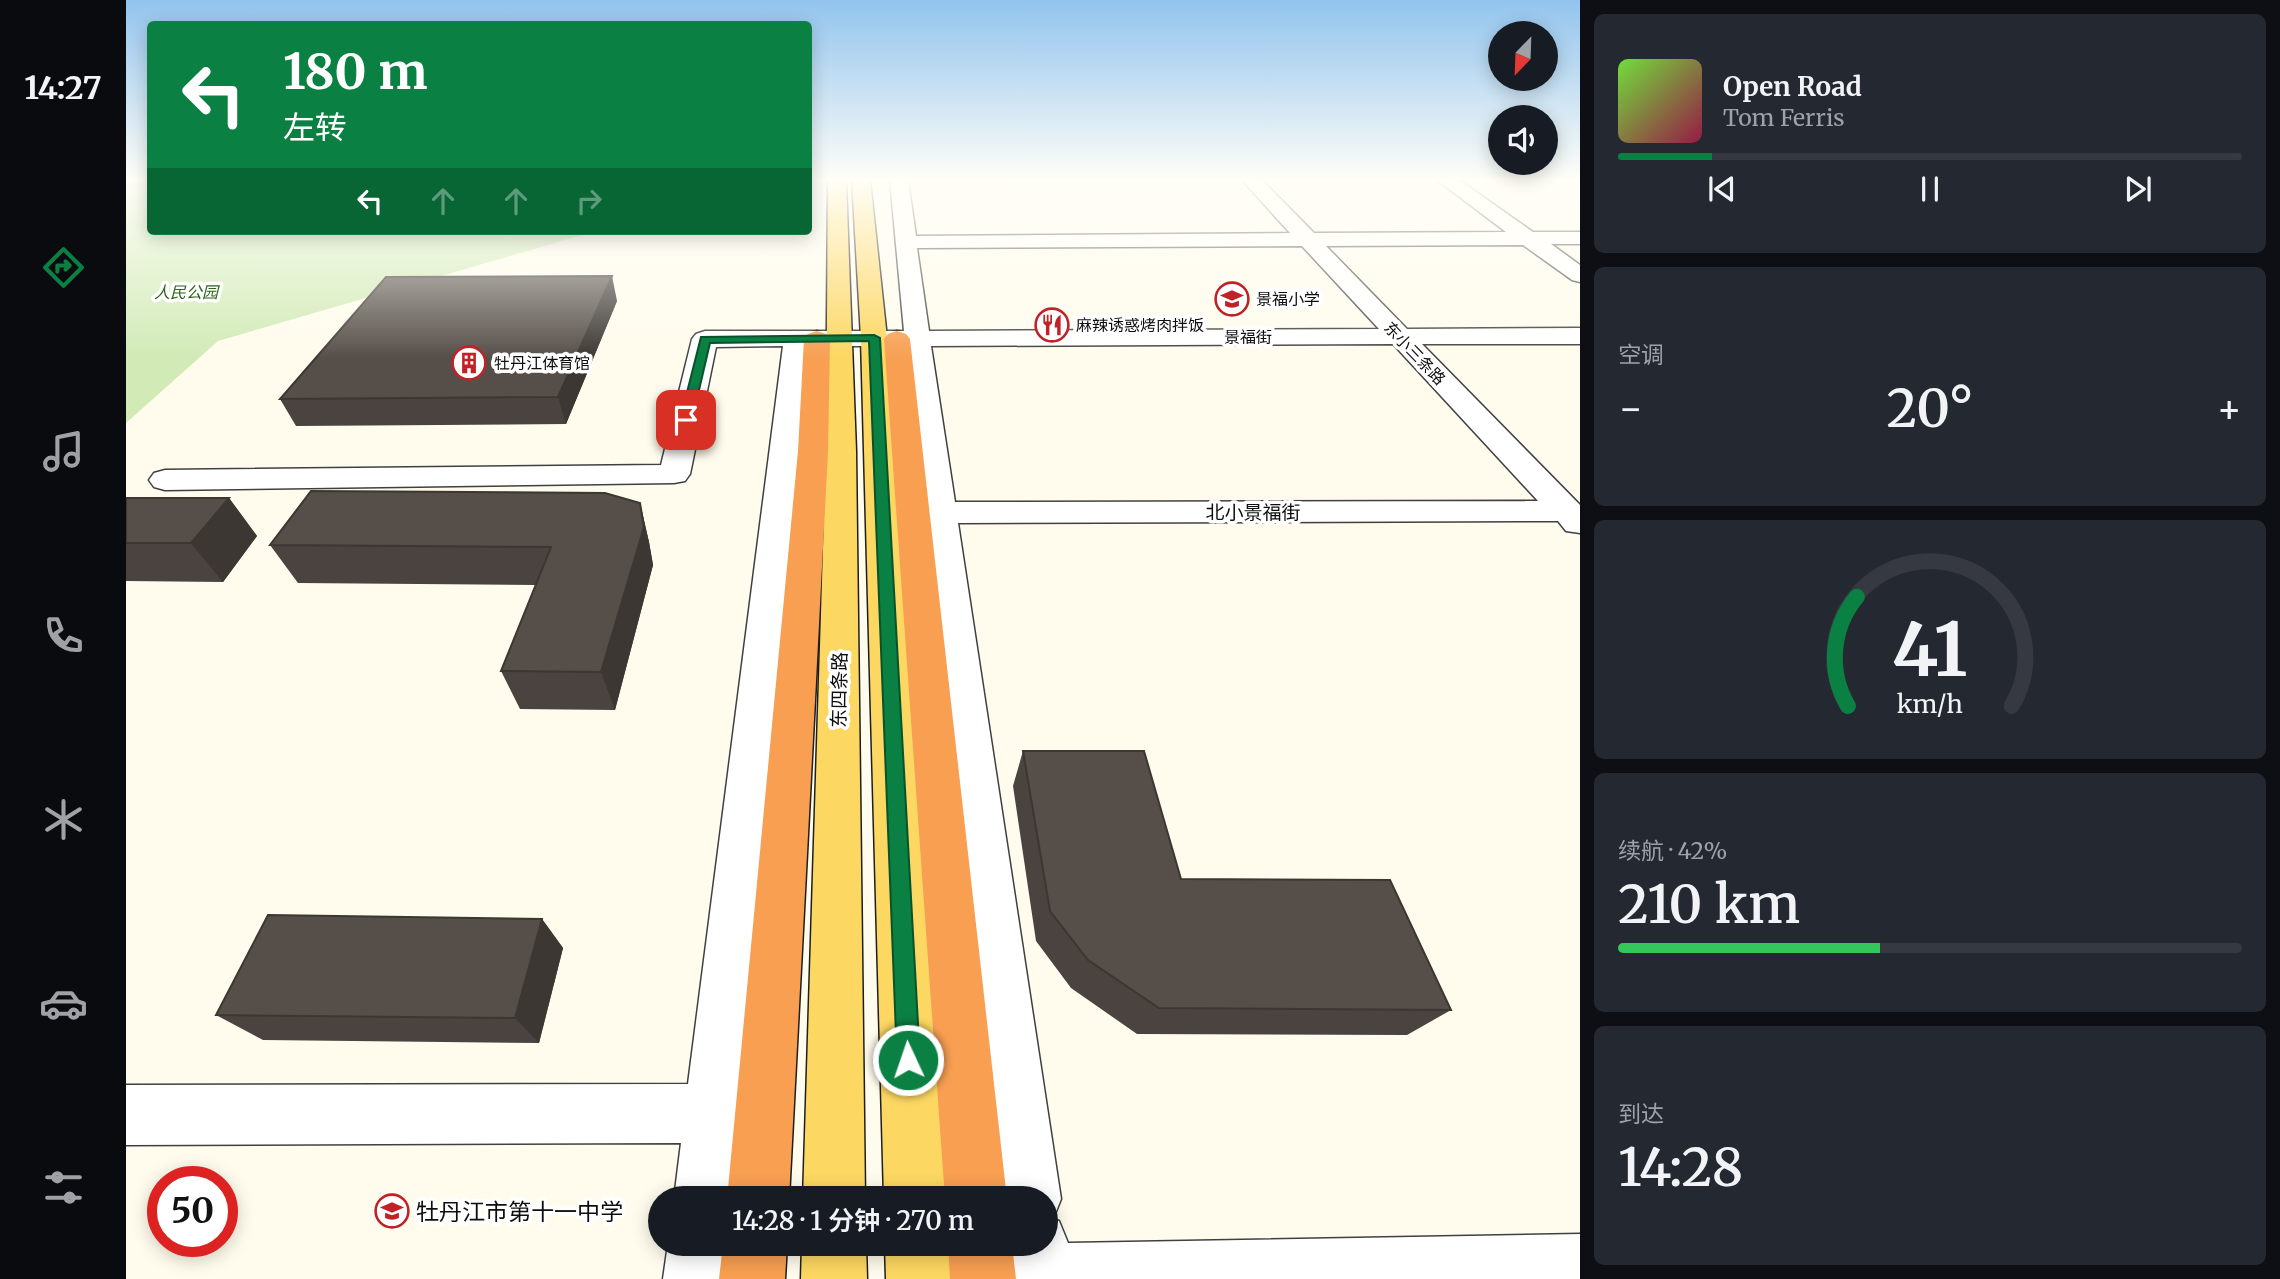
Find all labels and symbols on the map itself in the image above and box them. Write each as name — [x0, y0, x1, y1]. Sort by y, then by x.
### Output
north arrow — [1488, 21, 1558, 91]
school or university icon: 景福小学 — [1213, 280, 1251, 318]
park label: 人民公园 — [154, 282, 220, 302]
place label: 景福小学 — [1256, 289, 1320, 309]
restaurant icon: 麻辣诱惑烤肉拌饭 — [1033, 306, 1071, 344]
place label: 麻辣诱惑烤肉拌饭 — [1076, 315, 1204, 335]
street label: 东小三条路 — [1380, 317, 1450, 389]
street label: 景福街 — [1224, 327, 1272, 347]
building icon: 牡丹江体育馆 — [450, 344, 488, 382]
place label: 牡丹江体育馆 — [494, 353, 590, 373]
pin — [656, 390, 716, 450]
street label: 北小景福街 — [1205, 500, 1301, 524]
street label: 东四条路 — [826, 652, 852, 728]
position arrow — [871, 1023, 945, 1097]
speed limit sign: 50 — [147, 1166, 238, 1257]
school or university icon: 牡丹江市第十一中学 — [373, 1192, 411, 1230]
place label: 牡丹江市第十一中学 — [416, 1197, 623, 1226]

